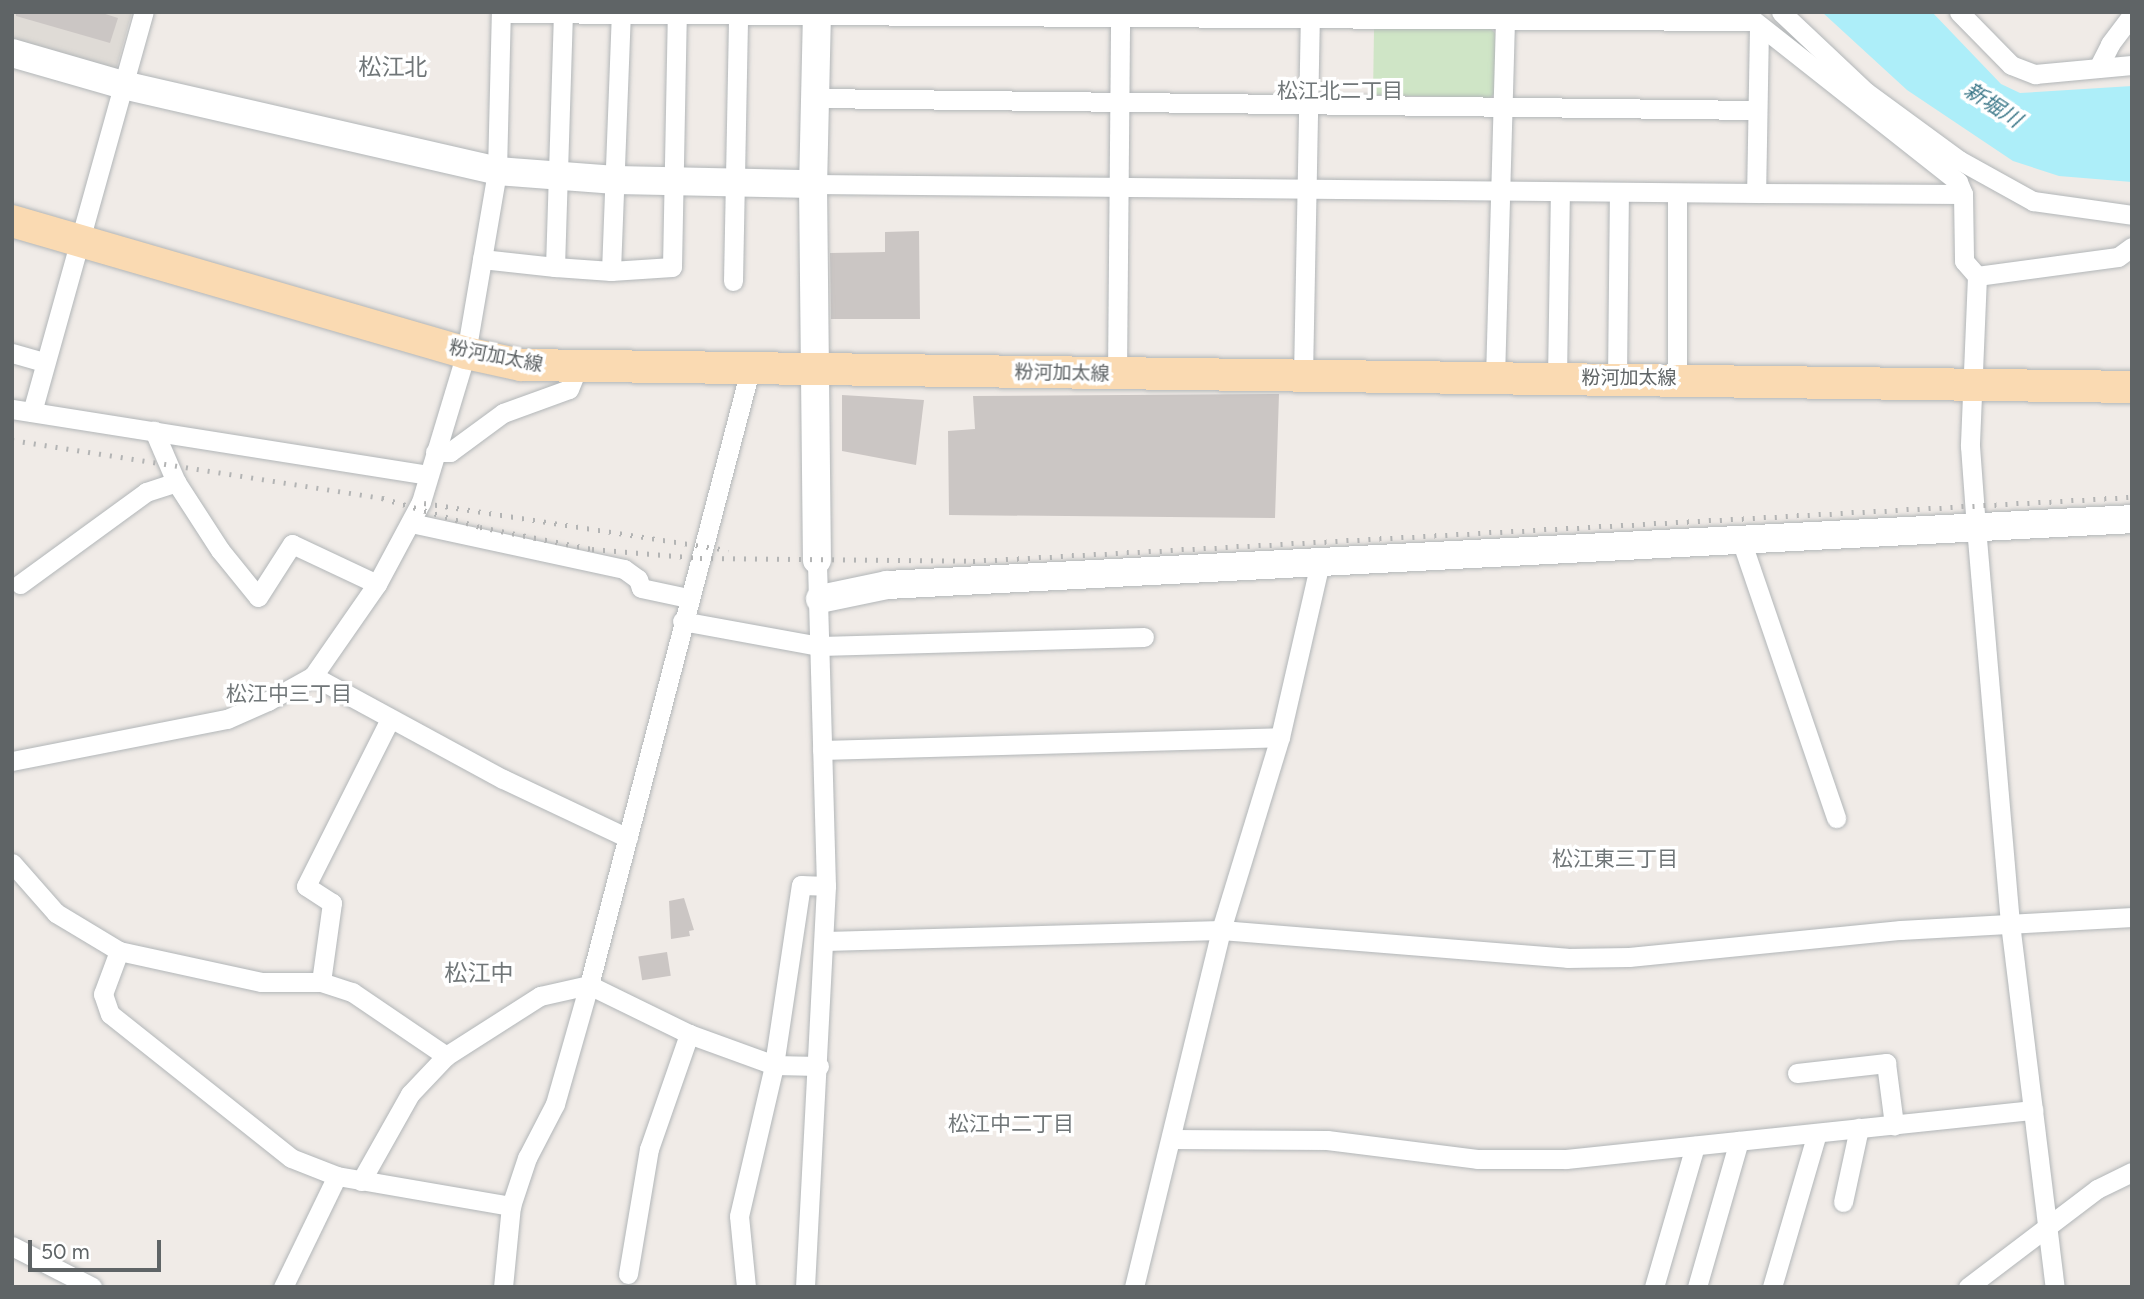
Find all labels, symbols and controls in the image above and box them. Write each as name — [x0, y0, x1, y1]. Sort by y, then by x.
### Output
district label: 松江北 — [359, 53, 427, 81]
water label: 新堀川 — [1960, 77, 2026, 133]
district label: 松江北二丁目 — [1277, 78, 1403, 104]
street label: 粉河加太線 — [447, 336, 545, 376]
street label: 粉河加太線 — [1014, 361, 1110, 385]
street label: 粉河加太線 — [1582, 367, 1676, 389]
district label: 松江中三丁目 — [226, 681, 352, 707]
district label: 松江東三丁目 — [1552, 846, 1678, 872]
district label: 松江中 — [445, 959, 513, 987]
district label: 松江中二丁目 — [948, 1111, 1074, 1137]
scale bar — [32, 1226, 164, 1270]
text: 50 m — [41, 1239, 90, 1264]

